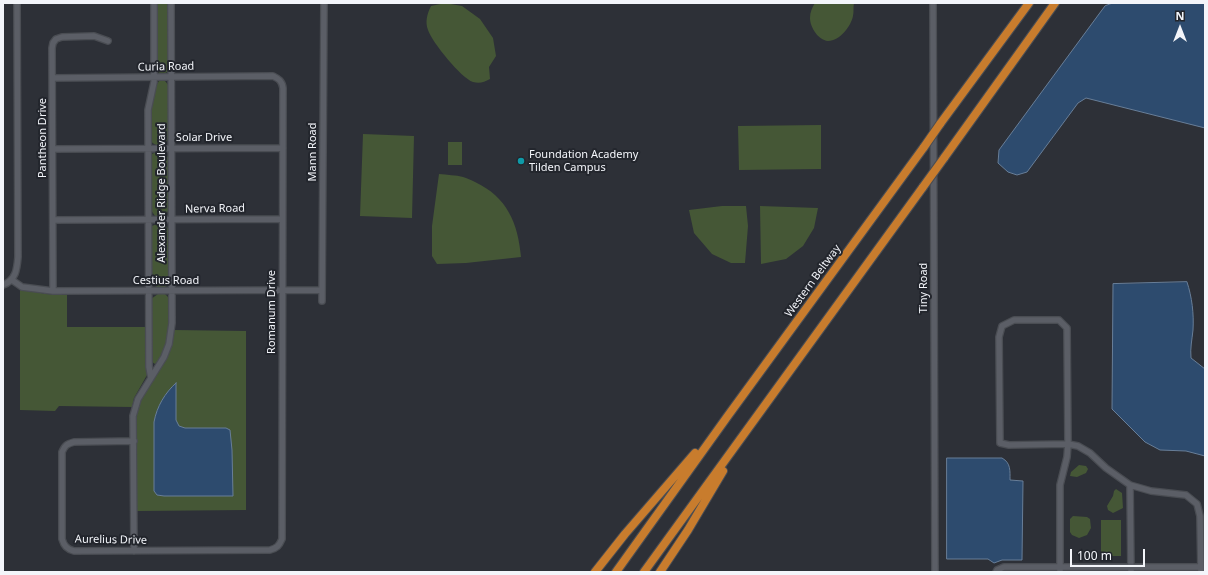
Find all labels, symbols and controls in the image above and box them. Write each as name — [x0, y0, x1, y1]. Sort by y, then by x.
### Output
north arrow — [1160, 8, 1200, 48]
text: N — [1176, 8, 1184, 23]
street label: Curia Road — [138, 60, 194, 74]
street label: Pantheon Drive — [36, 98, 50, 178]
street label: Mann Road — [306, 122, 320, 182]
street label: Alexander Ridge Boulevard — [155, 123, 169, 263]
street label: Solar Drive — [176, 131, 232, 145]
place label: Foundation Academy Tilden Campus — [529, 148, 638, 174]
marker: Foundation Academy Tilden Campus — [516, 156, 526, 166]
street label: Nerva Road — [185, 202, 245, 216]
street label: Western Beltway — [782, 242, 844, 320]
street label: Tiny Road — [917, 263, 931, 313]
street label: Romanum Drive — [265, 270, 279, 354]
street label: Cestius Road — [133, 274, 199, 288]
street label: Aurelius Drive — [75, 533, 147, 547]
scale bar — [1072, 541, 1147, 567]
text: 100 m — [1077, 547, 1112, 564]

